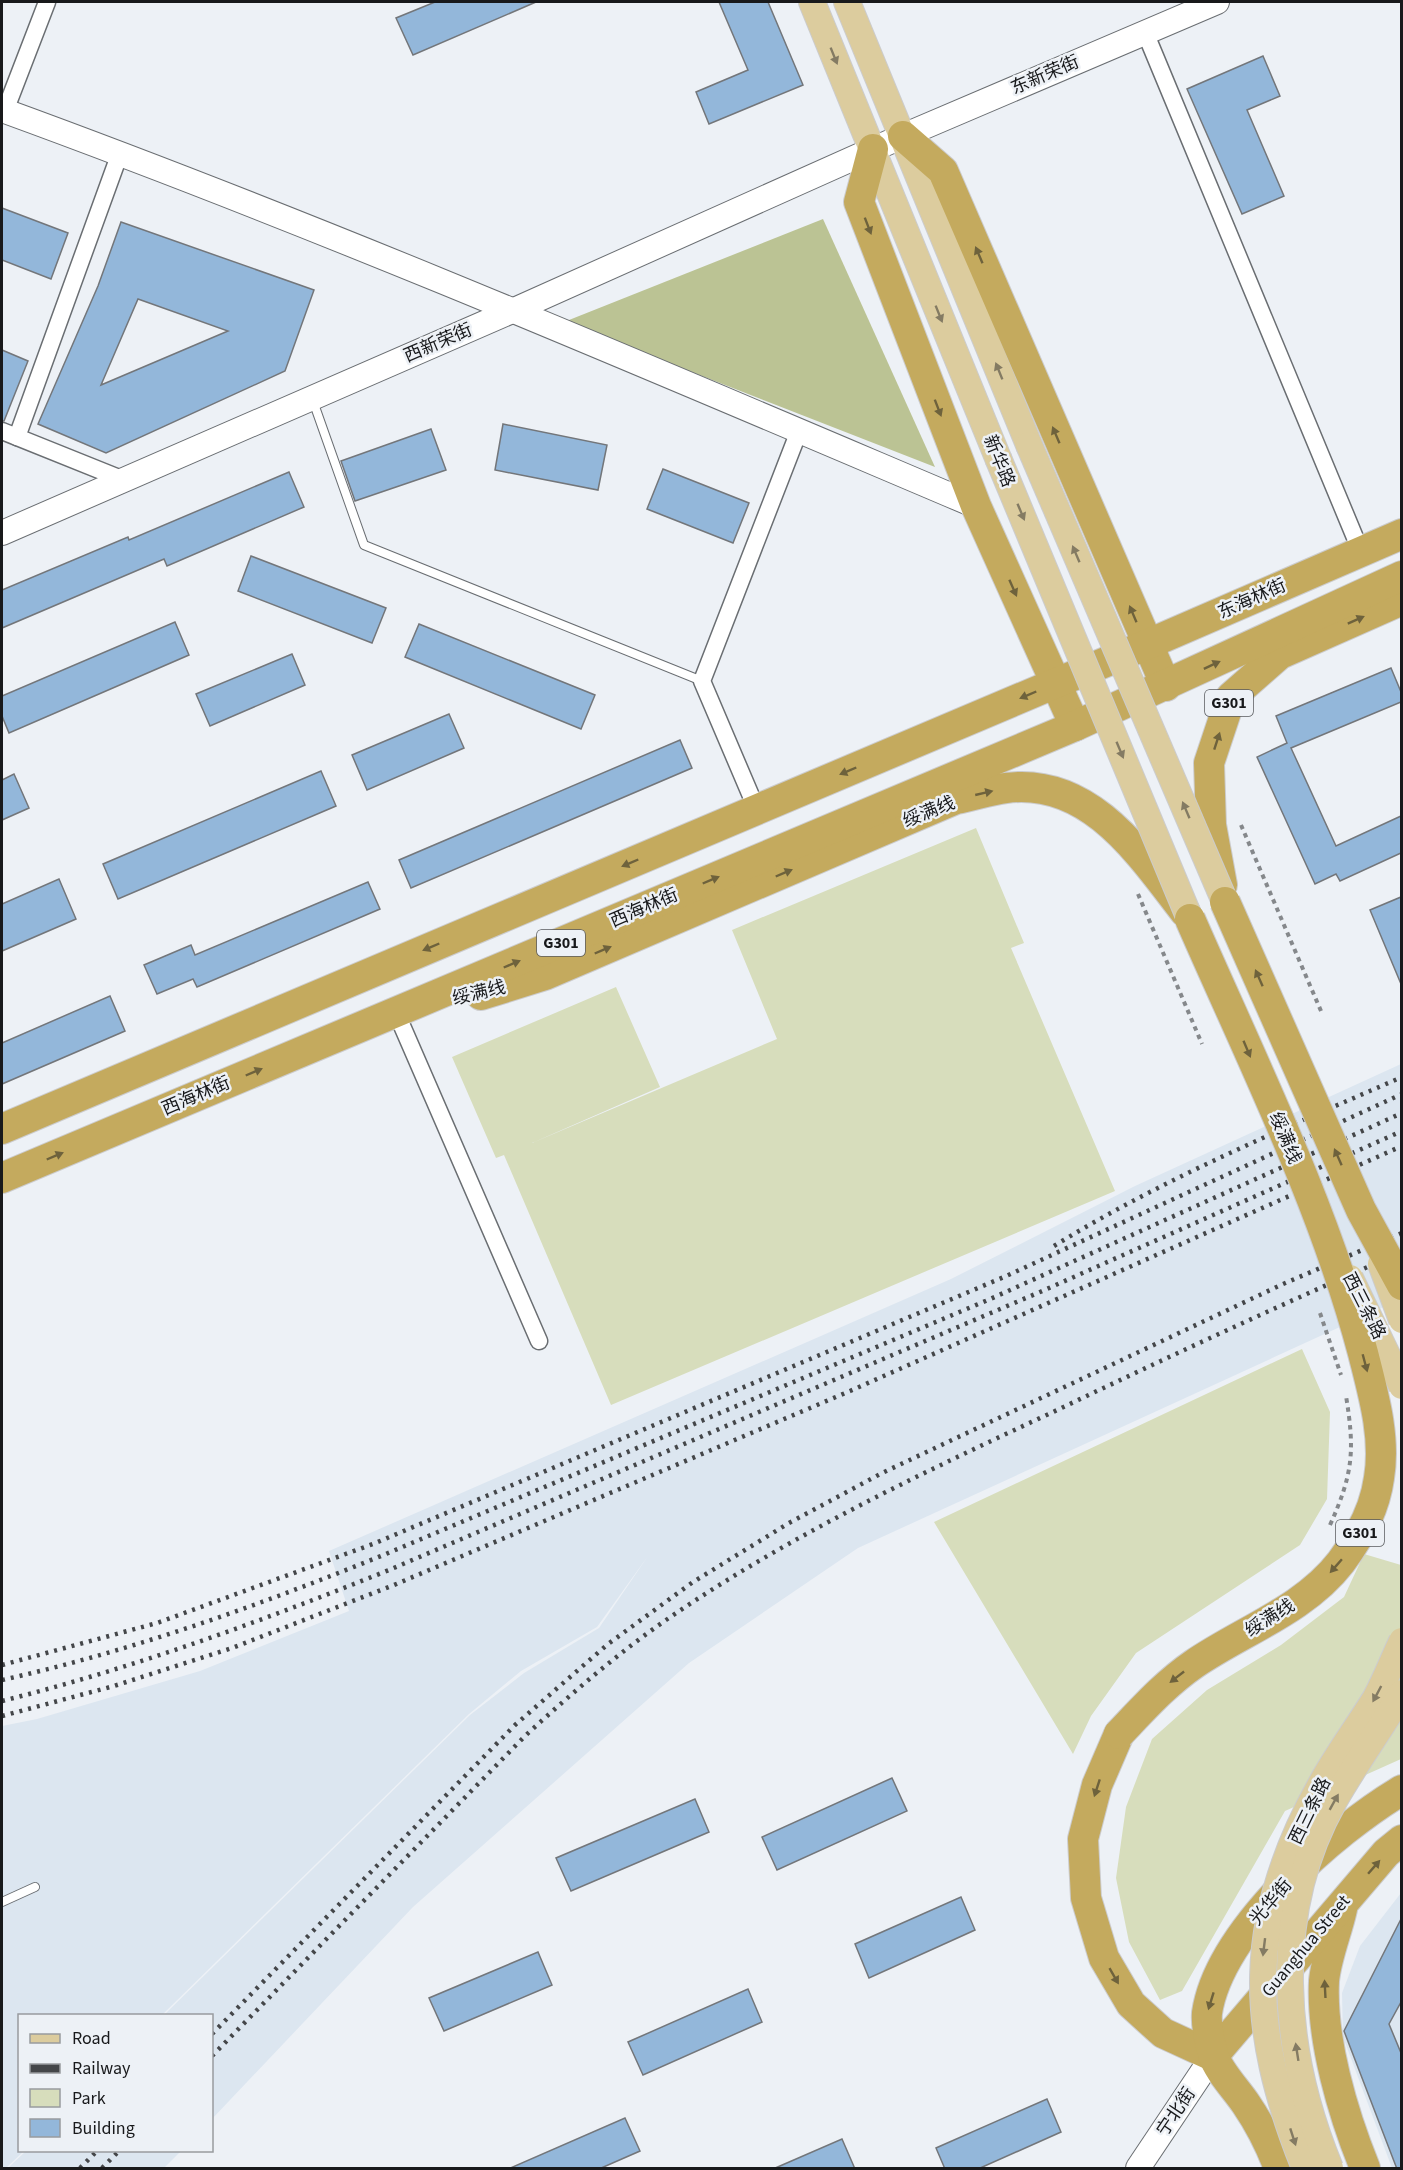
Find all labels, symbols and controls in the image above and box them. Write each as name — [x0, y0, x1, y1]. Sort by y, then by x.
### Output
one-way arrow — [829, 47, 839, 65]
street label: 东新荣街 — [1007, 49, 1083, 101]
one-way arrow — [863, 217, 873, 235]
one-way arrow — [974, 246, 984, 264]
one-way arrow — [935, 305, 945, 323]
street label: 西新荣街 — [400, 317, 476, 369]
one-way arrow — [994, 362, 1004, 380]
one-way arrow — [933, 399, 943, 417]
one-way arrow — [1051, 425, 1061, 443]
street label: 新华路 — [977, 431, 1021, 491]
one-way arrow — [1016, 504, 1026, 522]
one-way arrow — [1071, 545, 1080, 562]
street label: 东海林街 — [1214, 573, 1290, 625]
one-way arrow — [1008, 579, 1017, 596]
one-way arrow — [1127, 605, 1137, 623]
one-way arrow — [1348, 615, 1366, 625]
one-way arrow — [1204, 660, 1221, 669]
road number: G301 — [1205, 690, 1253, 716]
one-way arrow — [1019, 691, 1037, 700]
one-way arrow — [1212, 732, 1222, 750]
one-way arrow — [1115, 742, 1125, 760]
one-way arrow — [839, 766, 857, 776]
one-way arrow — [975, 788, 994, 797]
street label: 绥满线 — [899, 790, 959, 834]
one-way arrow — [1180, 801, 1190, 819]
one-way arrow — [621, 858, 639, 868]
one-way arrow — [775, 869, 792, 878]
one-way arrow — [702, 875, 720, 885]
street label: 西海林街 — [606, 882, 682, 934]
road number: G301 — [537, 930, 585, 956]
one-way arrow — [423, 943, 440, 952]
one-way arrow — [595, 945, 613, 955]
one-way arrow — [503, 959, 520, 968]
one-way arrow — [1254, 969, 1264, 987]
street label: 绥满线 — [450, 975, 508, 1011]
one-way arrow — [1242, 1041, 1252, 1059]
one-way arrow — [246, 1067, 264, 1077]
street label: 西海林街 — [158, 1070, 234, 1122]
street label: 绥满线 — [1263, 1108, 1307, 1168]
one-way arrow — [1333, 1148, 1342, 1165]
one-way arrow — [47, 1151, 65, 1161]
street label: 西三条路 — [1337, 1268, 1391, 1344]
one-way arrow — [1361, 1354, 1371, 1373]
road number: G301 — [1336, 1520, 1384, 1546]
one-way arrow — [1329, 1559, 1343, 1574]
street label: 绥满线 — [1240, 1593, 1300, 1643]
one-way arrow — [1169, 1671, 1185, 1684]
one-way arrow — [1372, 1686, 1381, 1703]
street label: 西三条路 — [1283, 1773, 1337, 1849]
one-way arrow — [1092, 1779, 1101, 1797]
one-way arrow — [1329, 1793, 1339, 1810]
one-way arrow — [1367, 1860, 1380, 1875]
street label: 光华街 — [1244, 1873, 1298, 1931]
street label: Guanghua Street — [1256, 1890, 1356, 2002]
one-way arrow — [1260, 1937, 1269, 1956]
one-way arrow — [1109, 1968, 1119, 1985]
one-way arrow — [1320, 1980, 1330, 1999]
one-way arrow — [1206, 1992, 1215, 2010]
legend — [18, 2014, 213, 2152]
text: Road — [72, 2026, 111, 2051]
one-way arrow — [1293, 2042, 1302, 2061]
text: Railway — [72, 2056, 131, 2081]
street label: 宁北街 — [1151, 2083, 1201, 2141]
text: Park — [72, 2086, 106, 2111]
text: Building — [72, 2116, 135, 2141]
one-way arrow — [1289, 2128, 1299, 2146]

